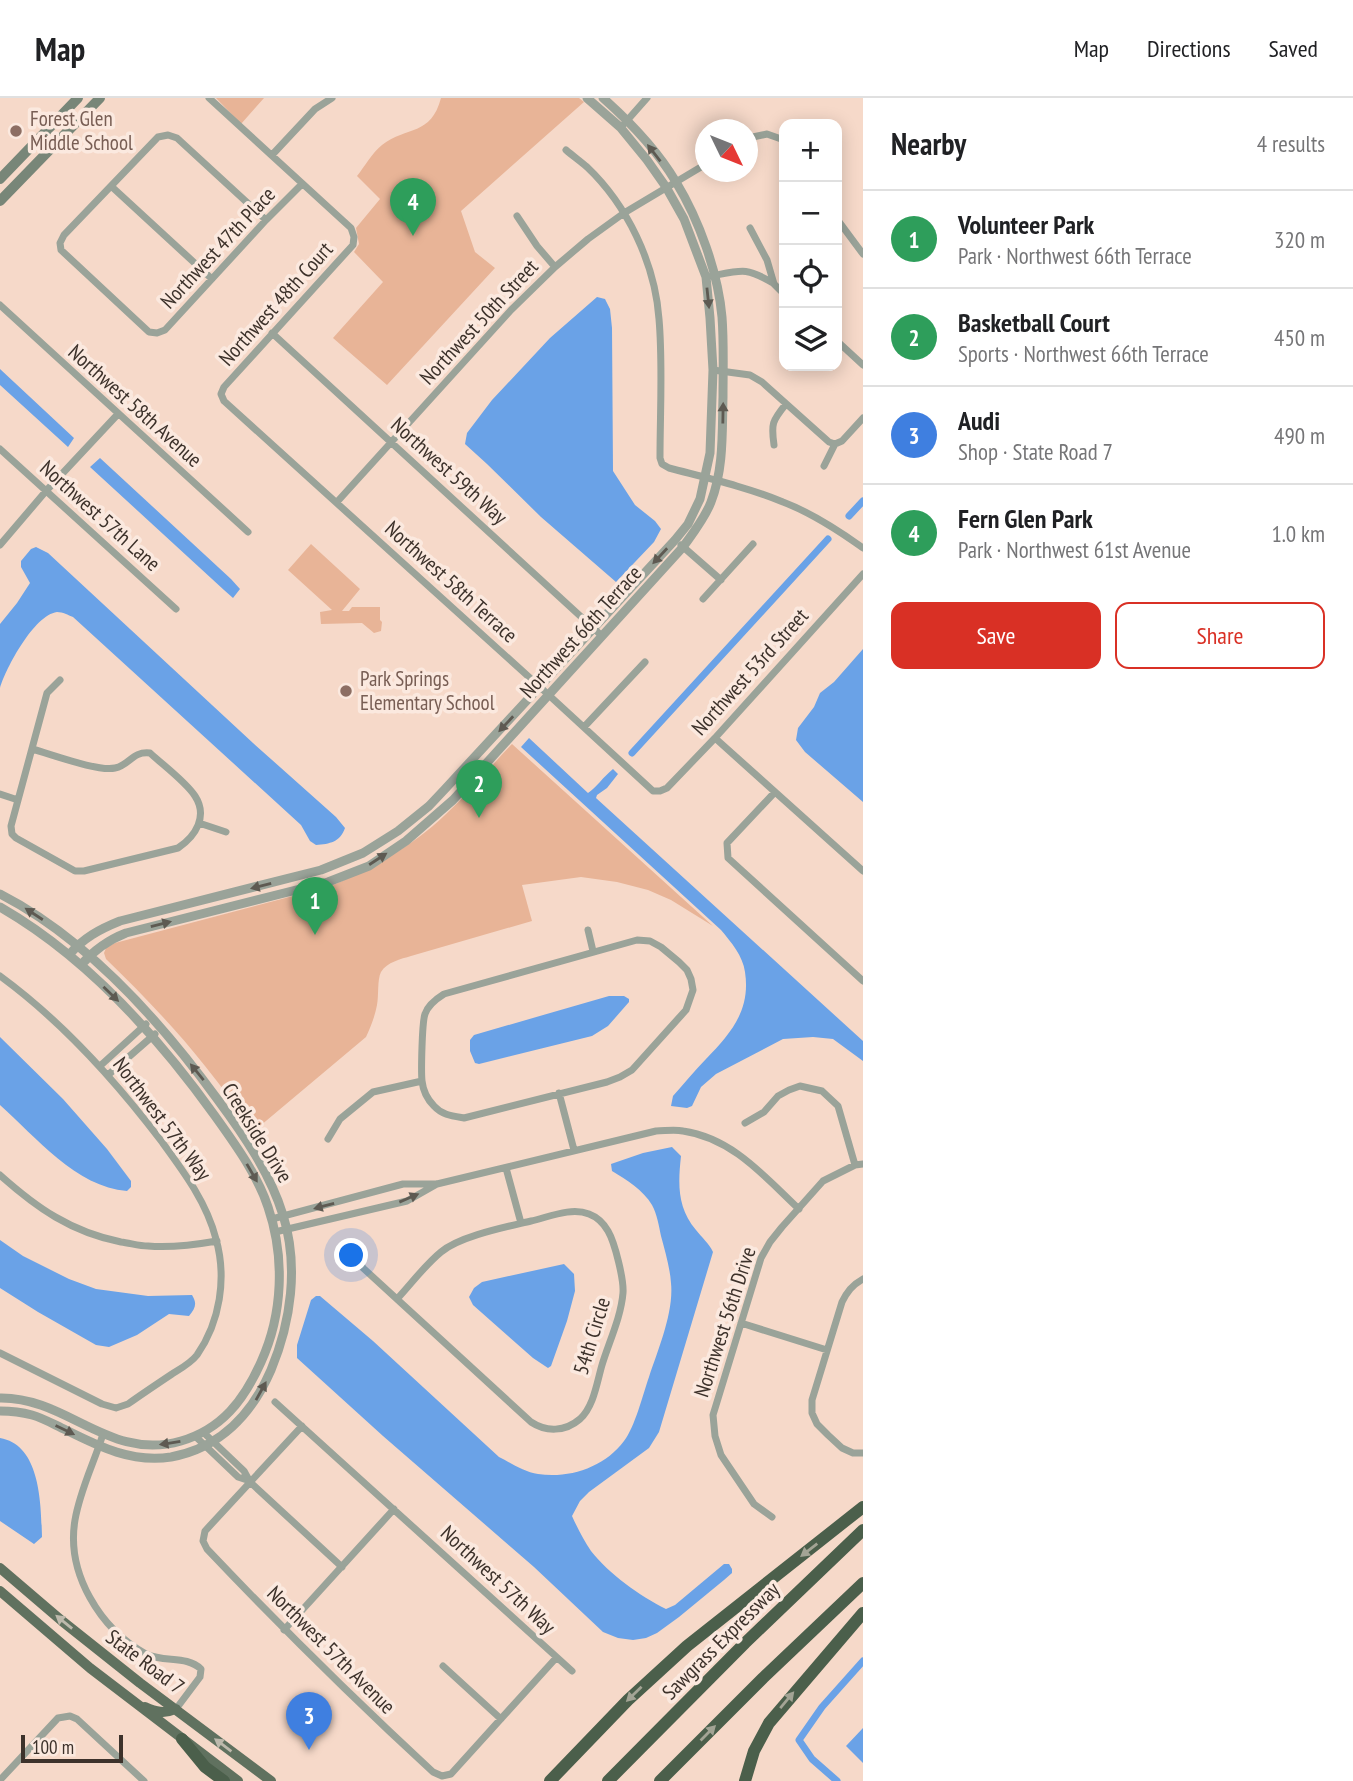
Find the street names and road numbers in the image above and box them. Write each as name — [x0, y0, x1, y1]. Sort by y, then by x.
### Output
street label: Northwest 47th Place — [154, 181, 281, 314]
street label: Northwest 48th Court — [213, 236, 338, 371]
street label: Northwest 50th Street — [414, 253, 544, 390]
street label: Northwest 58th Avenue — [63, 338, 208, 473]
street label: Northwest 59th Way — [385, 411, 513, 530]
street label: Northwest 57th Lane — [35, 454, 166, 577]
street label: Northwest 58th Terrace — [379, 515, 523, 648]
street label: Northwest 66th Terrace — [514, 560, 647, 704]
street label: Northwest 53rd Street — [686, 602, 814, 741]
street label: Northwest 57th Way — [107, 1052, 218, 1186]
street label: Creekside Drive — [216, 1078, 299, 1188]
street label: Northwest 56th Drive — [688, 1243, 762, 1400]
street label: 54th Circle — [567, 1294, 616, 1378]
street label: Northwest 57th Way — [435, 1519, 562, 1640]
street label: Sawgrass Expressway — [656, 1576, 785, 1705]
street label: Northwest 57th Avenue — [261, 1580, 401, 1720]
street label: State Road 7 — [101, 1623, 190, 1700]

